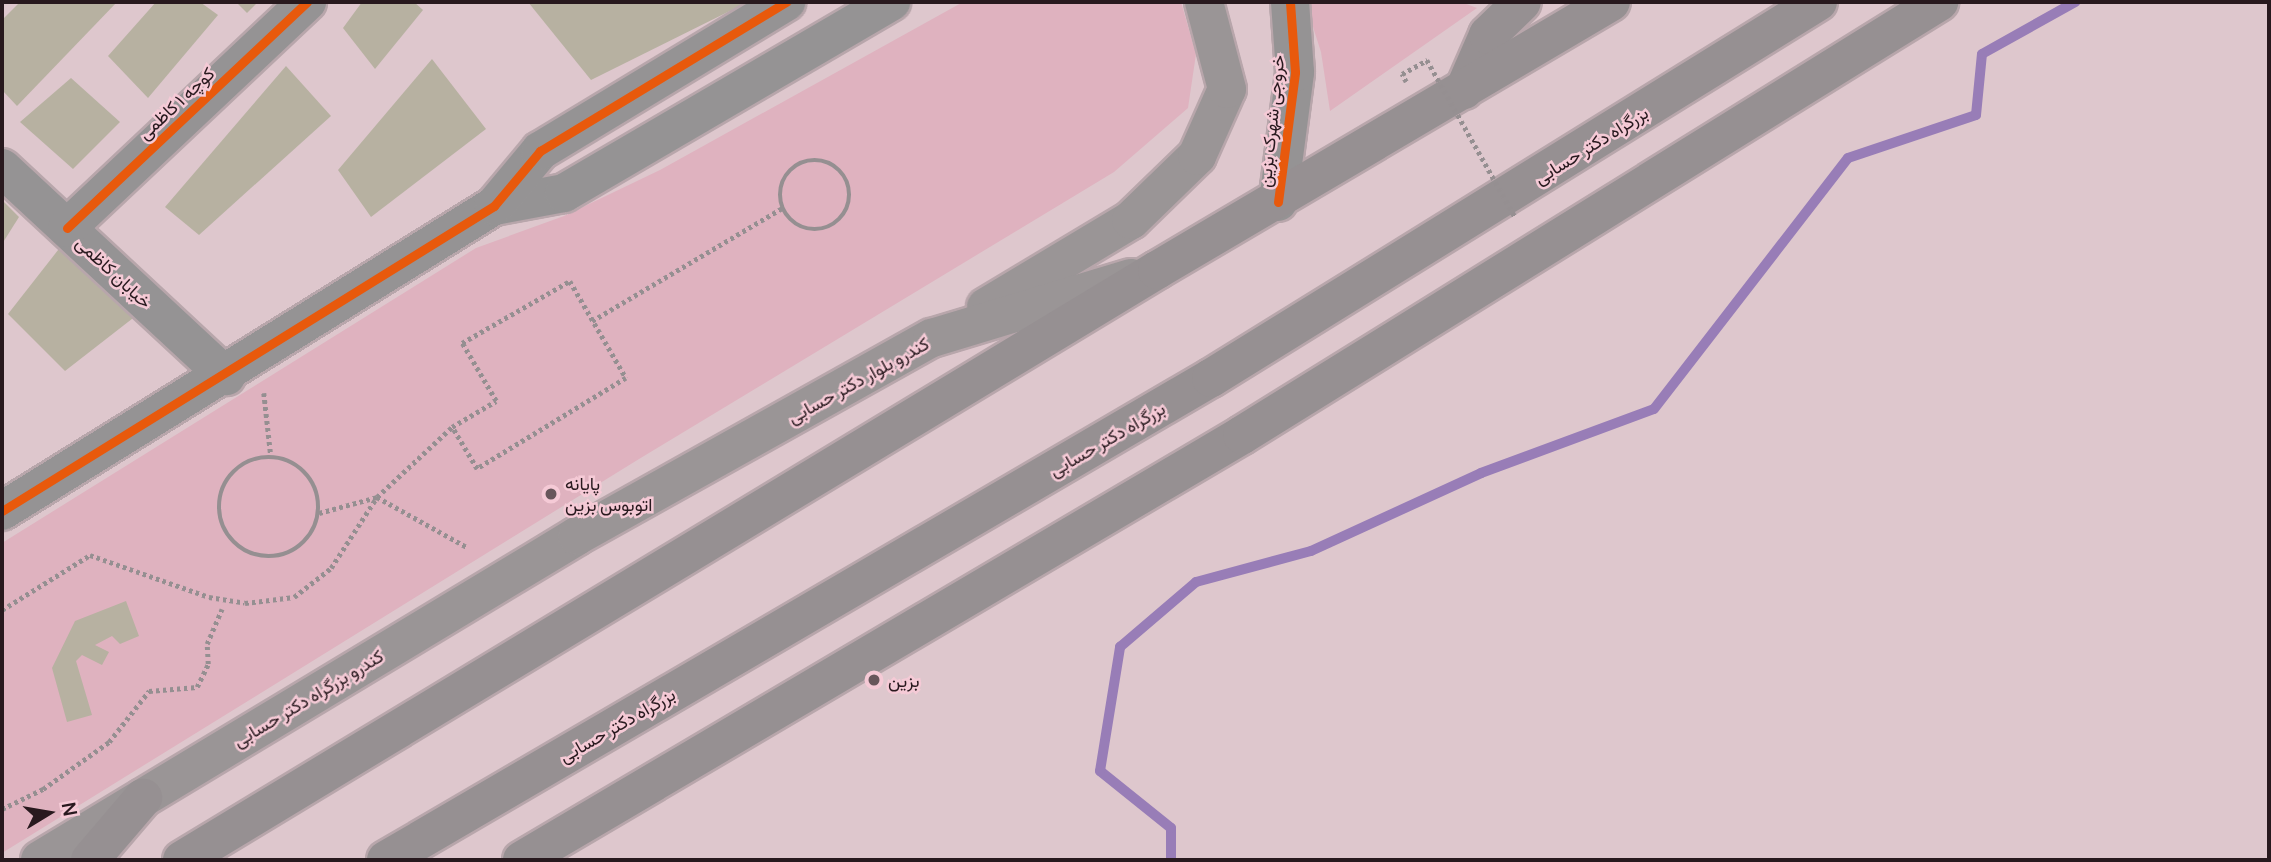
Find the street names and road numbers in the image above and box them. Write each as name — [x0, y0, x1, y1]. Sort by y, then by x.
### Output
street label: خروجی شهرک بزین — [1253, 54, 1289, 188]
street label: کوچه ۱ کاظمی — [133, 62, 219, 144]
street label: بزرگراه دکتر حسابی — [1530, 101, 1652, 189]
street label: خیابان کاظمی — [72, 231, 156, 313]
street label: کندرو بلوار دکتر حسابی — [784, 332, 932, 428]
street label: بزرگراه دکتر حسابی — [1045, 397, 1169, 481]
street label: کندرو بزرگراه دکتر حسابی — [229, 645, 387, 751]
street label: بزرگراه دکتر حسابی — [555, 683, 679, 767]

